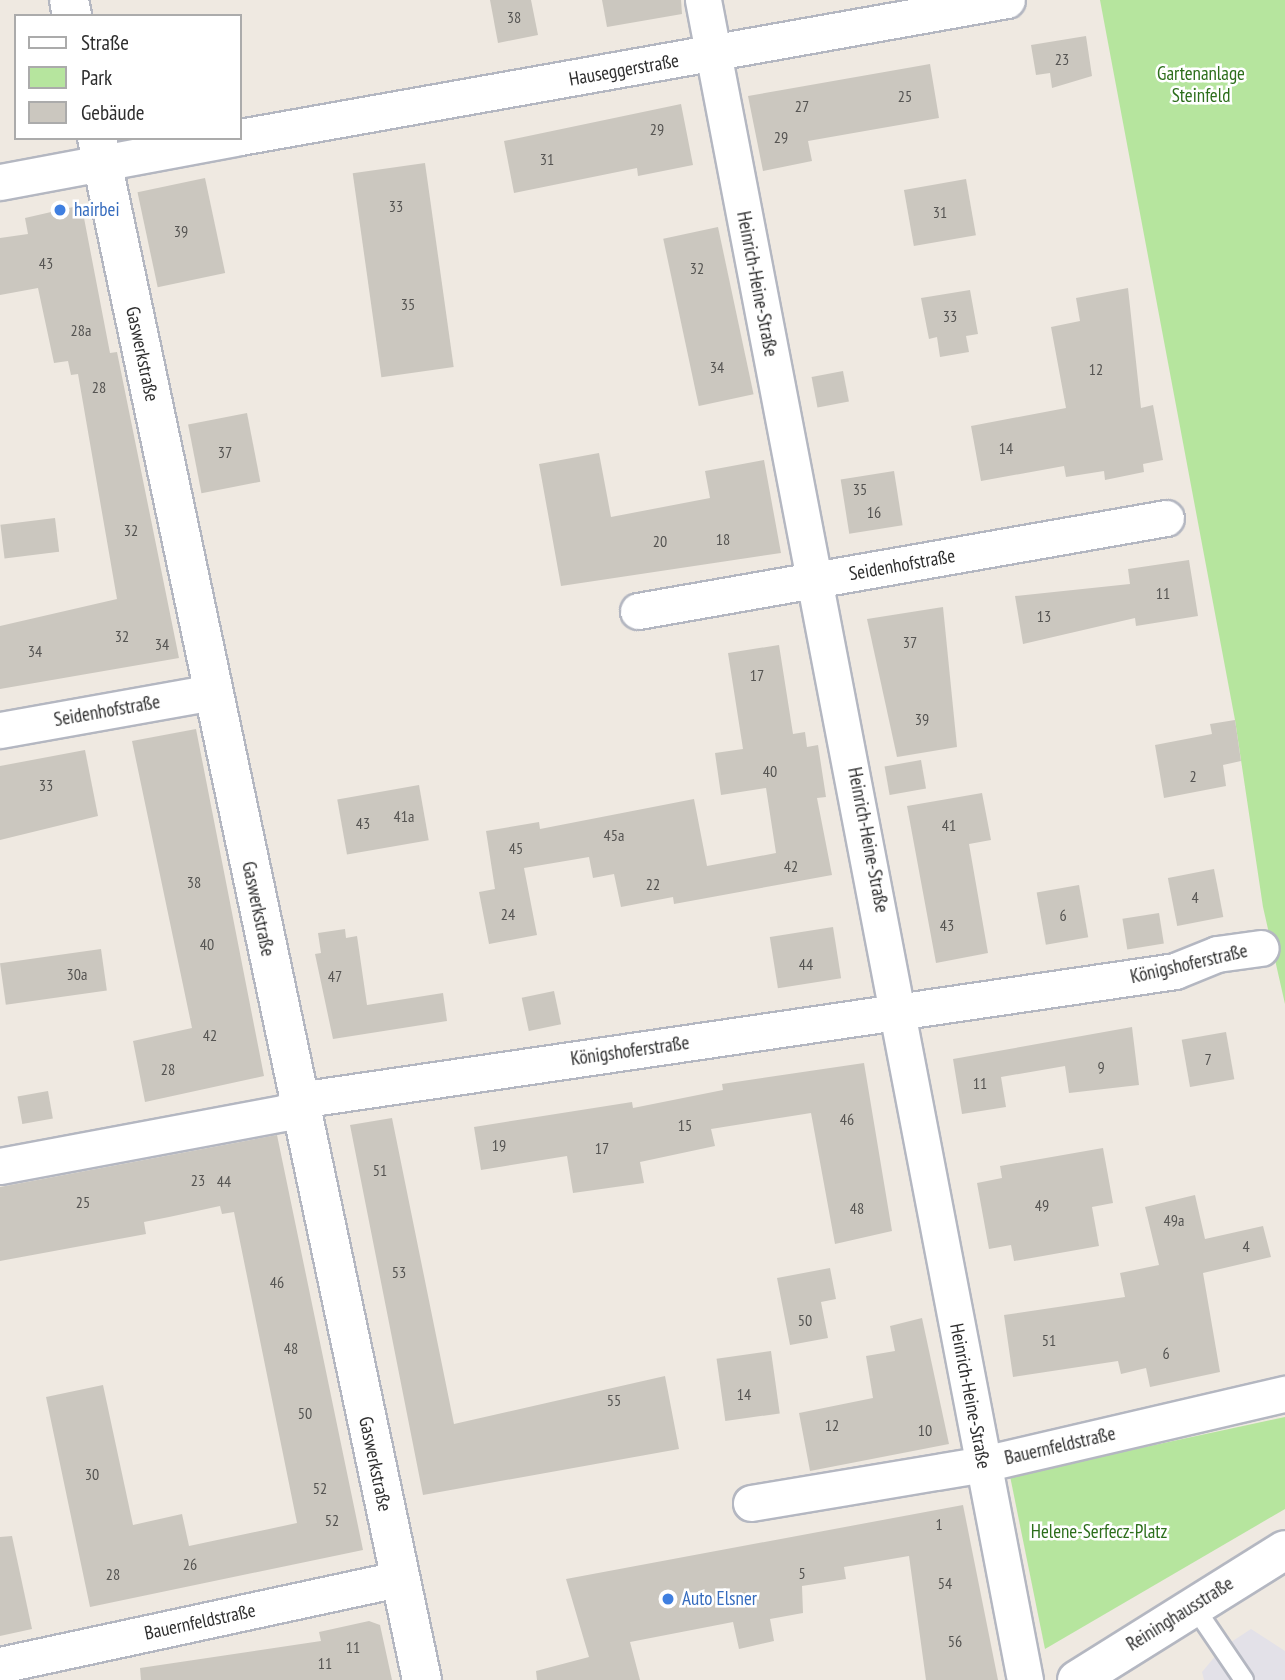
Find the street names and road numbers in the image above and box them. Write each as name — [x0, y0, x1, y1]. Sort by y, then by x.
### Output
street label: Hauseggerstraße — [567, 49, 681, 91]
street label: Heinrich-Heine-Straße — [732, 209, 782, 359]
street label: Gaswerkstraße — [121, 304, 163, 404]
street label: Seidenhofstraße — [847, 544, 957, 586]
street label: Seidenhofstraße — [52, 690, 162, 732]
street label: Heinrich-Heine-Straße — [843, 765, 893, 915]
street label: Gaswerkstraße — [237, 859, 279, 959]
street label: Königshoferstraße — [1128, 939, 1250, 989]
street label: Königshoferstraße — [569, 1031, 691, 1071]
street label: Heinrich-Heine-Straße — [945, 1321, 995, 1471]
street label: Gaswerkstraße — [354, 1414, 396, 1514]
street label: Bauernfeldstraße — [1002, 1422, 1118, 1470]
street label: Reininghausstraße — [1122, 1572, 1238, 1656]
street label: Bauernfeldstraße — [142, 1599, 258, 1645]

